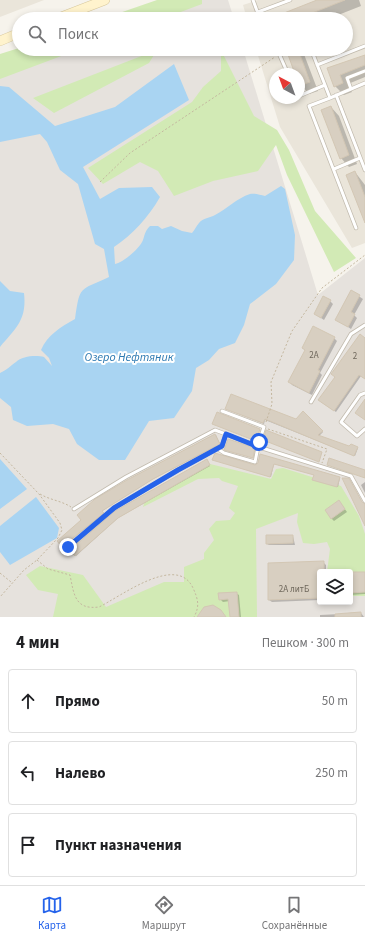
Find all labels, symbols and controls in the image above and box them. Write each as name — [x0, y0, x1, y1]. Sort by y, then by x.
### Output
search box — [12, 12, 353, 56]
icon: search — [26, 23, 48, 45]
text: Поиск — [58, 24, 99, 45]
north arrow — [269, 68, 305, 104]
water label: Озеро Нефтяник — [85, 349, 174, 366]
house number: 2А — [309, 349, 319, 362]
house number: 2 — [353, 350, 358, 363]
route start — [250, 433, 268, 451]
route end — [59, 538, 77, 556]
map controls — [317, 569, 353, 605]
button: layers — [317, 569, 353, 605]
house number: 2А литБ — [279, 583, 309, 596]
text: 4 мин — [16, 631, 59, 655]
text: Пешком · 300 m — [262, 634, 349, 652]
icon: ahead — [17, 690, 39, 712]
text: Прямо — [55, 691, 100, 712]
text: 50 m — [322, 692, 348, 710]
icon: left — [17, 762, 39, 784]
text: Налево — [55, 763, 106, 784]
text: 250 m — [315, 764, 348, 782]
icon: arrive — [17, 834, 39, 856]
text: Пункт назначения — [55, 835, 182, 856]
tab: Карта — [38, 894, 66, 933]
tab: Маршрут — [142, 894, 186, 933]
tab: Сохранённые — [262, 894, 327, 933]

